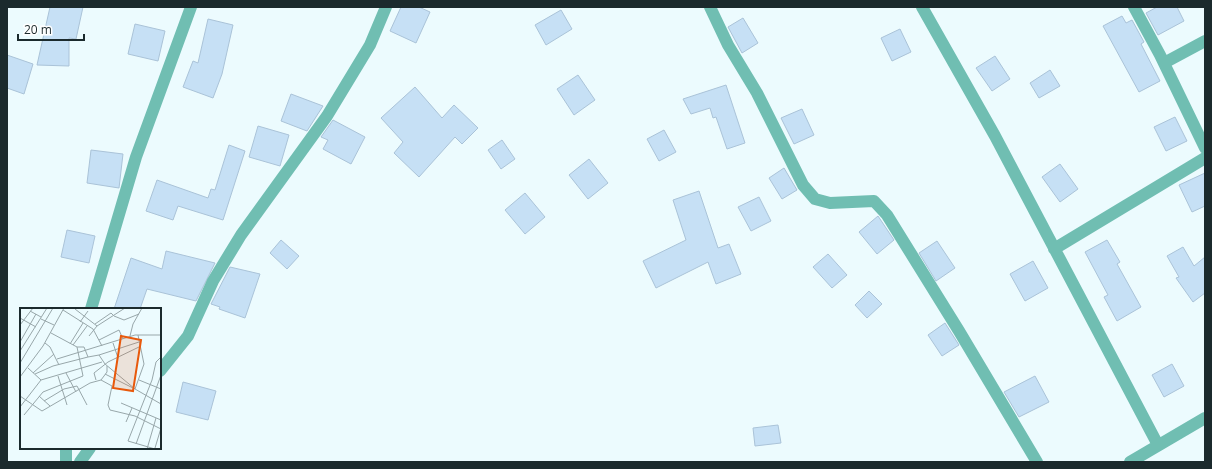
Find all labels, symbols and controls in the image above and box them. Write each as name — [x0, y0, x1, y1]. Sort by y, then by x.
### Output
scale bar — [18, 16, 84, 42]
text: 20 m — [24, 21, 52, 38]
inset map — [20, 308, 161, 449]

